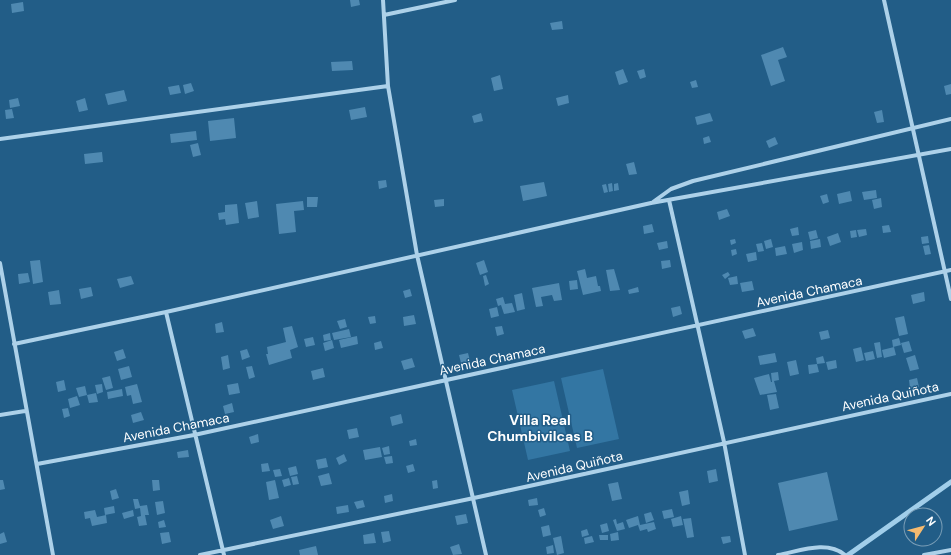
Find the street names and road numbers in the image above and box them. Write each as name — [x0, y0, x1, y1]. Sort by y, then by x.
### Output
street label: Avenida Chamaca — [754, 272, 864, 311]
street label: Avenida Chamaca — [437, 340, 547, 379]
street label: Avenida Quiñota — [840, 378, 940, 415]
street label: Avenida Chamaca — [121, 409, 231, 446]
street label: Avenida Quiñota — [524, 447, 624, 486]

